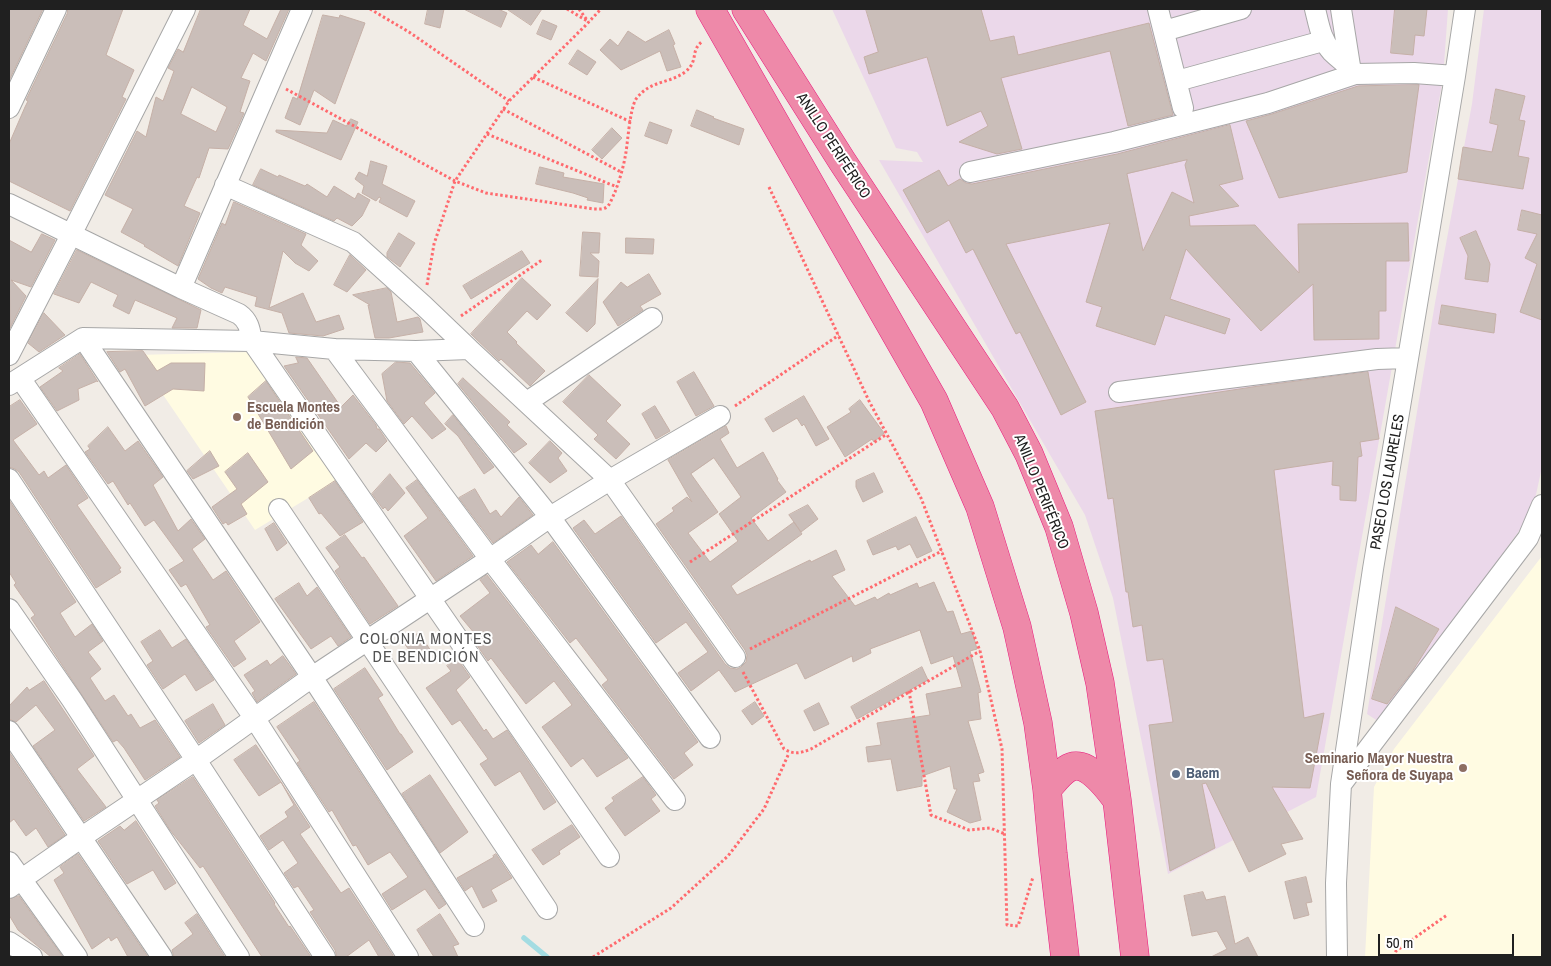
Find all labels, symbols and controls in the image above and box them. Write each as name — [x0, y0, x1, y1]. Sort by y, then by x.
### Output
street label: ANILLO PERIFÉRICO — [792, 90, 874, 202]
place label: Escuela Montes de Bendición — [247, 399, 340, 434]
marker: Escuela Montes de Bendición — [231, 411, 243, 423]
street label: PASEO LOS LAURELES — [1367, 413, 1409, 551]
street label: ANILLO PERIFÉRICO — [1010, 432, 1072, 552]
district label: COLONIA MONTES DE BENDICIÓN — [358, 630, 494, 668]
place label: Seminario Mayor Nuestra Señora de Suyapa — [1305, 750, 1453, 785]
marker: Seminario Mayor Nuestra Señora de Suyapa — [1457, 762, 1469, 774]
place label: Baem — [1186, 765, 1219, 783]
marker: Baem — [1170, 768, 1182, 780]
scale bar — [1381, 924, 1517, 956]
text: 50 m — [1386, 932, 1413, 953]

